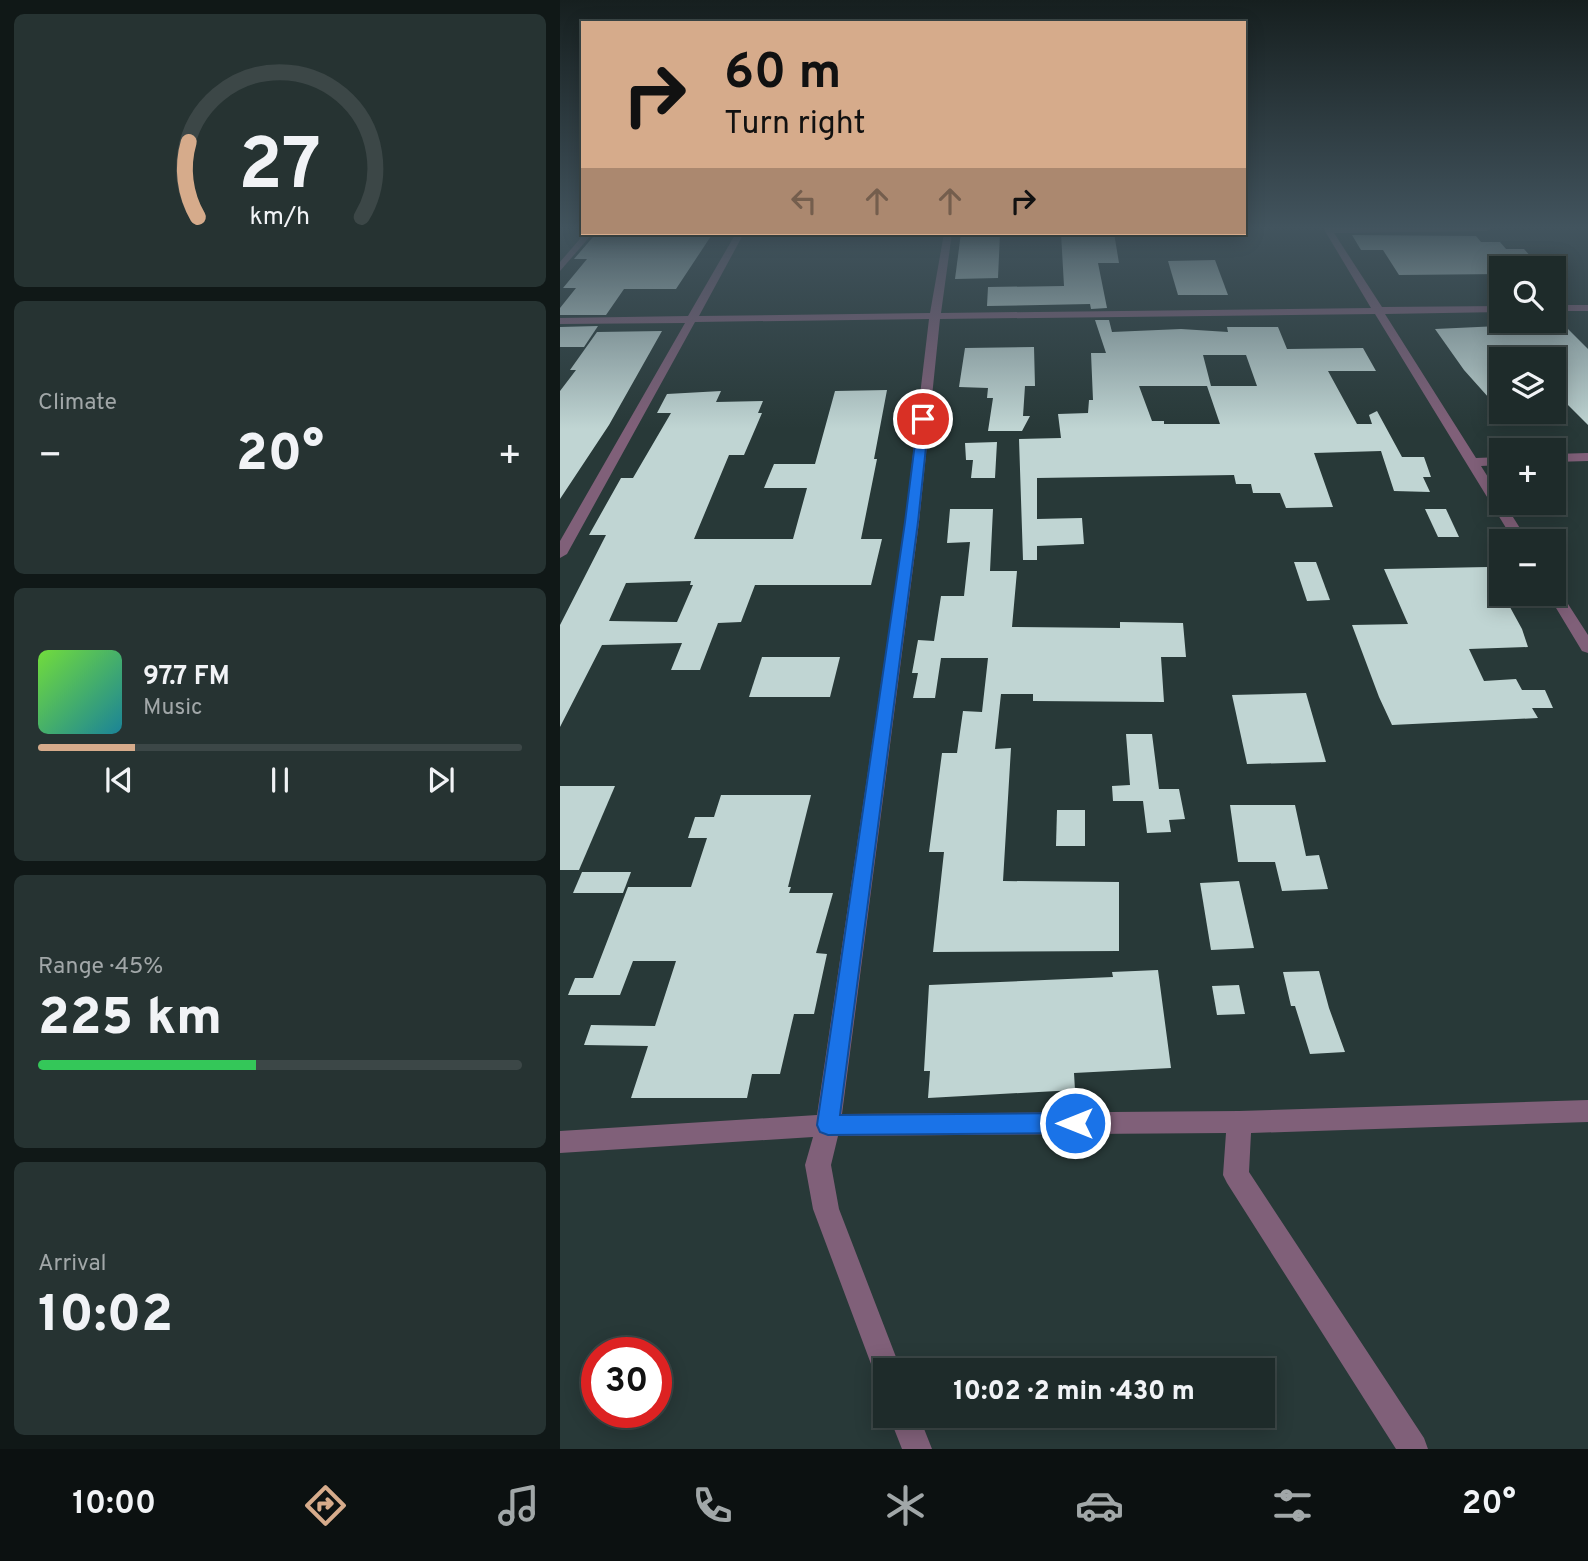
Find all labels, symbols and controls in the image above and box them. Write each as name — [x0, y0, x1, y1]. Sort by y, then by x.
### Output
text: 60 m — [724, 44, 842, 106]
icon: right — [609, 49, 700, 140]
text: Turn right — [724, 105, 866, 145]
text: 27 — [239, 123, 321, 215]
icon: left — [785, 182, 823, 220]
icon: ahead — [858, 182, 896, 220]
icon: ahead — [931, 182, 969, 220]
icon: right — [1004, 182, 1042, 220]
text: km/h — [250, 201, 310, 233]
map controls — [1489, 256, 1566, 606]
button: search — [1489, 256, 1566, 333]
button: layers — [1489, 347, 1566, 424]
text: Climate — [38, 389, 117, 418]
pin — [893, 389, 953, 449]
icon: arrive — [904, 400, 942, 438]
text: 20° — [236, 423, 324, 489]
text: − — [38, 433, 63, 482]
text: + — [497, 433, 522, 482]
button: + — [1489, 438, 1566, 515]
button: − — [1489, 529, 1566, 606]
text: 97.7 FM — [143, 661, 230, 694]
text: Music — [143, 694, 203, 723]
icon: previous — [100, 761, 138, 799]
icon: pause — [261, 761, 299, 799]
icon: next — [422, 761, 460, 799]
text: Range · 45% — [38, 953, 163, 982]
text: 225 km — [38, 987, 222, 1053]
position arrow — [1038, 1086, 1112, 1160]
text: Arrival — [38, 1250, 107, 1279]
text: 10:02 — [38, 1284, 173, 1350]
speed limit sign: 30 — [581, 1337, 672, 1428]
text: 10:02 · 2 min · 430 m — [953, 1376, 1195, 1409]
icon: directions — [301, 1481, 350, 1530]
icon: music — [494, 1481, 543, 1530]
icon: phone — [688, 1481, 737, 1530]
icon: climate — [881, 1481, 930, 1530]
icon: car — [1075, 1481, 1124, 1530]
icon: filters — [1268, 1481, 1317, 1530]
text: 10:00 — [72, 1485, 156, 1525]
text: 20° — [1462, 1485, 1516, 1525]

